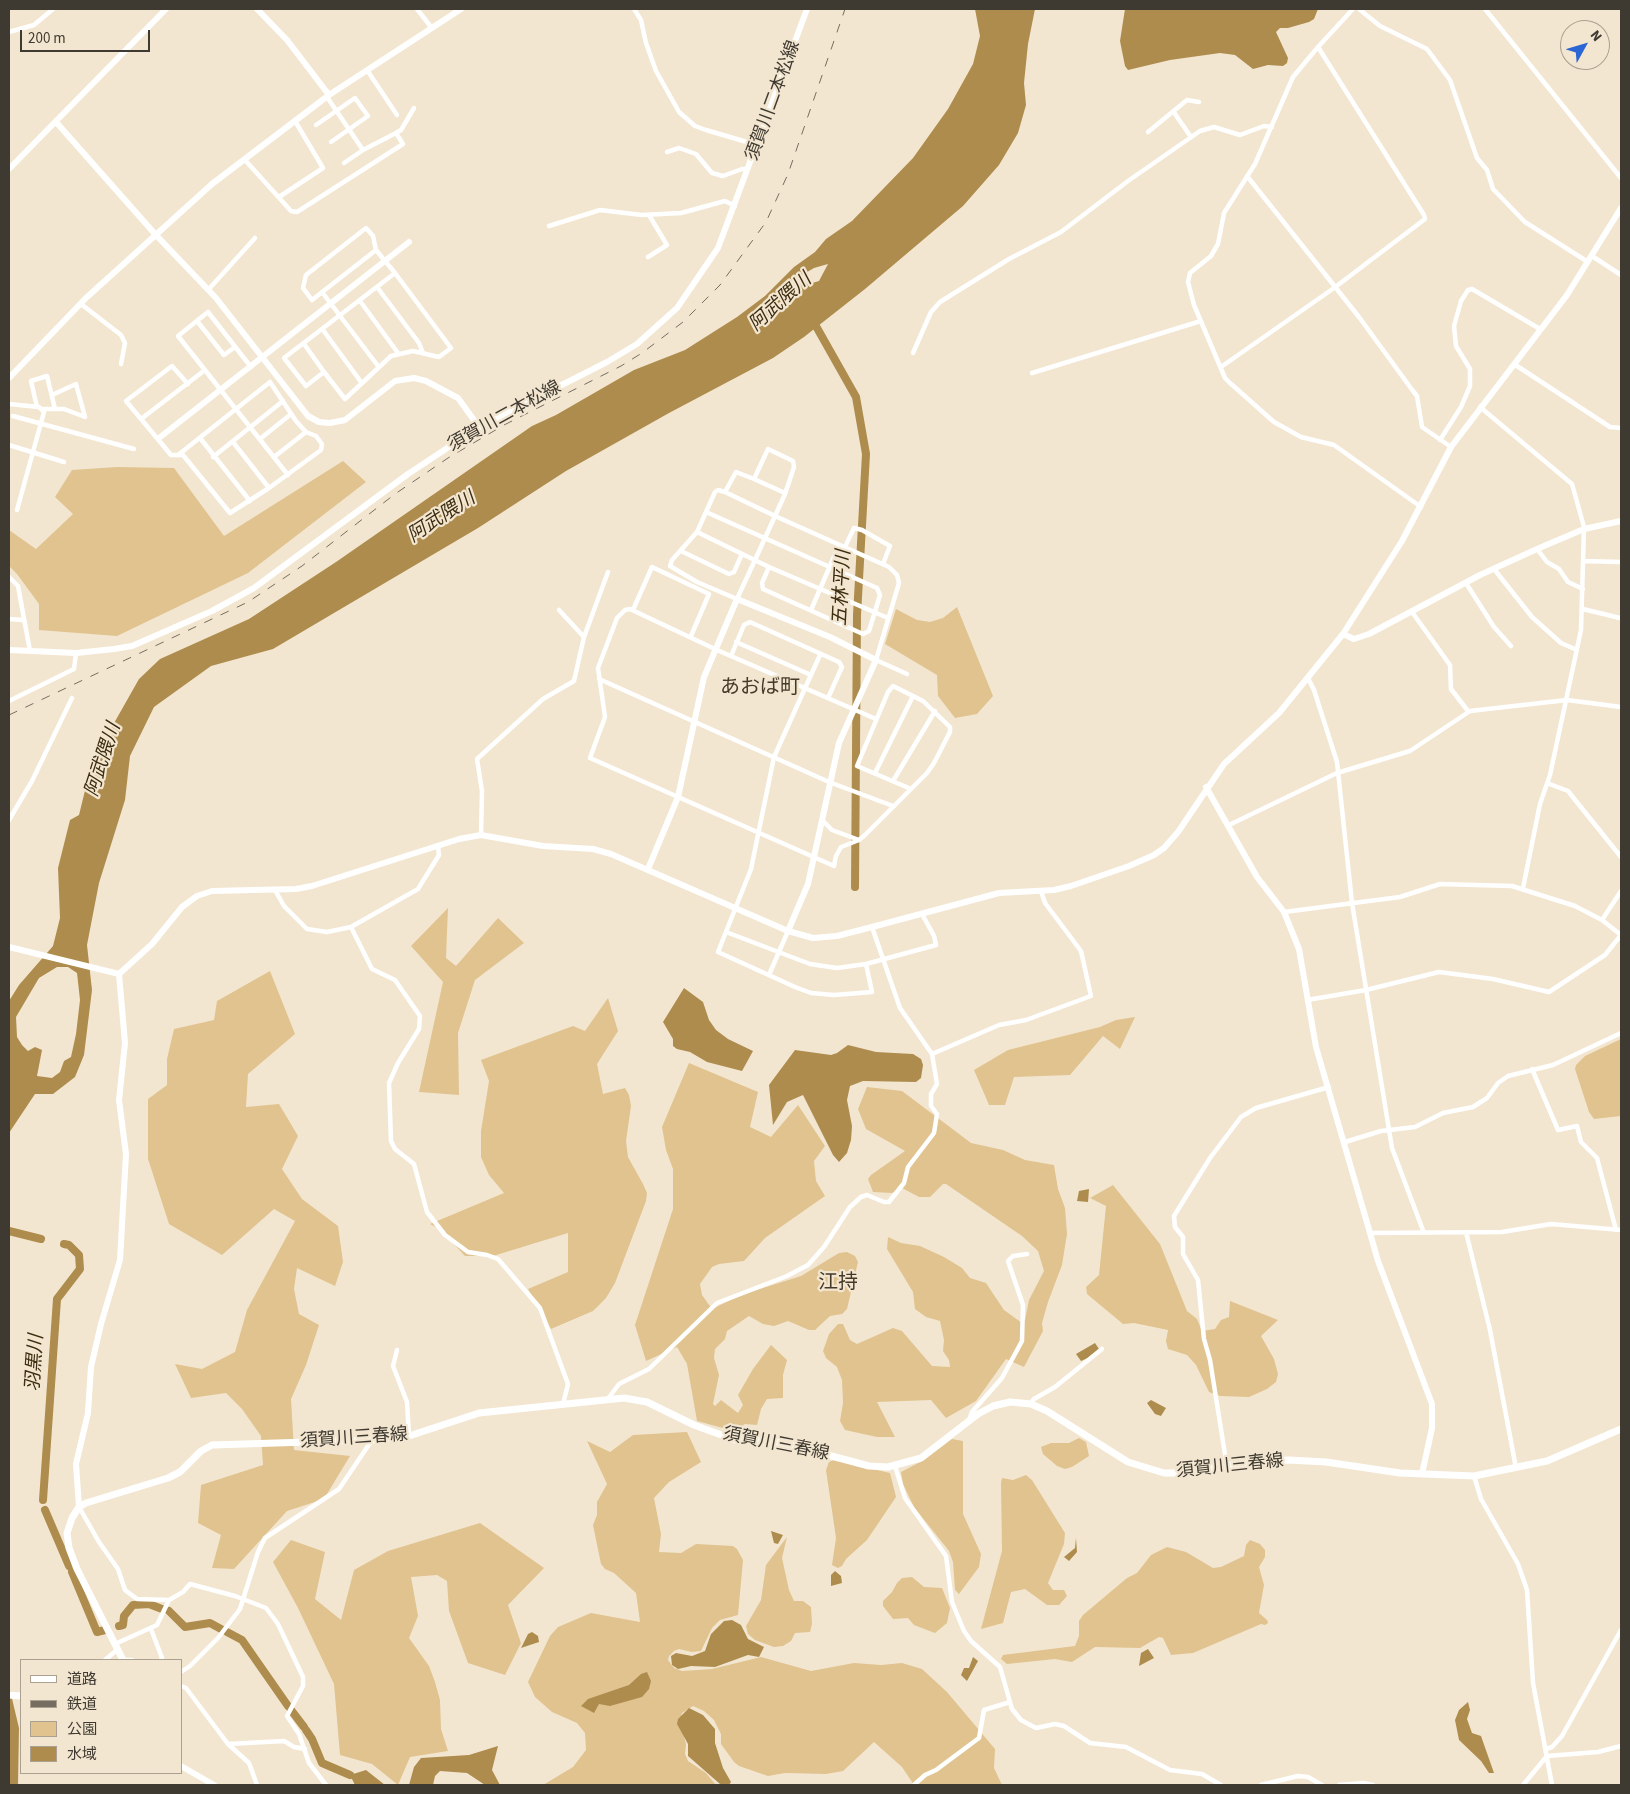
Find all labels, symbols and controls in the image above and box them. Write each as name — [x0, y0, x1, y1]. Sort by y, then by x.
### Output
scale bar — [22, 20, 152, 52]
north arrow — [1560, 20, 1610, 70]
text: N — [1585, 26, 1607, 46]
text: 200 m — [28, 28, 66, 49]
street label: 須賀川二本松線 — [742, 38, 806, 164]
water label: 阿武隈川 — [745, 269, 817, 337]
street label: 須賀川二本松線 — [445, 377, 565, 457]
water label: 阿武隈川 — [404, 488, 480, 548]
water label: 五林平川 — [830, 549, 856, 627]
district label: あおば町 — [720, 677, 800, 701]
water label: 阿武隈川 — [81, 720, 127, 800]
district label: 江持 — [818, 1272, 858, 1296]
water label: 羽黒川 — [23, 1334, 49, 1392]
street label: 須賀川三春線 — [299, 1424, 409, 1454]
street label: 須賀川三春線 — [721, 1424, 831, 1466]
street label: 須賀川三春線 — [1175, 1451, 1285, 1483]
legend — [20, 1659, 182, 1774]
text: 道路 — [67, 1669, 97, 1690]
text: 鉄道 — [67, 1694, 97, 1715]
text: 公園 — [67, 1719, 97, 1740]
text: 水域 — [67, 1744, 97, 1765]

